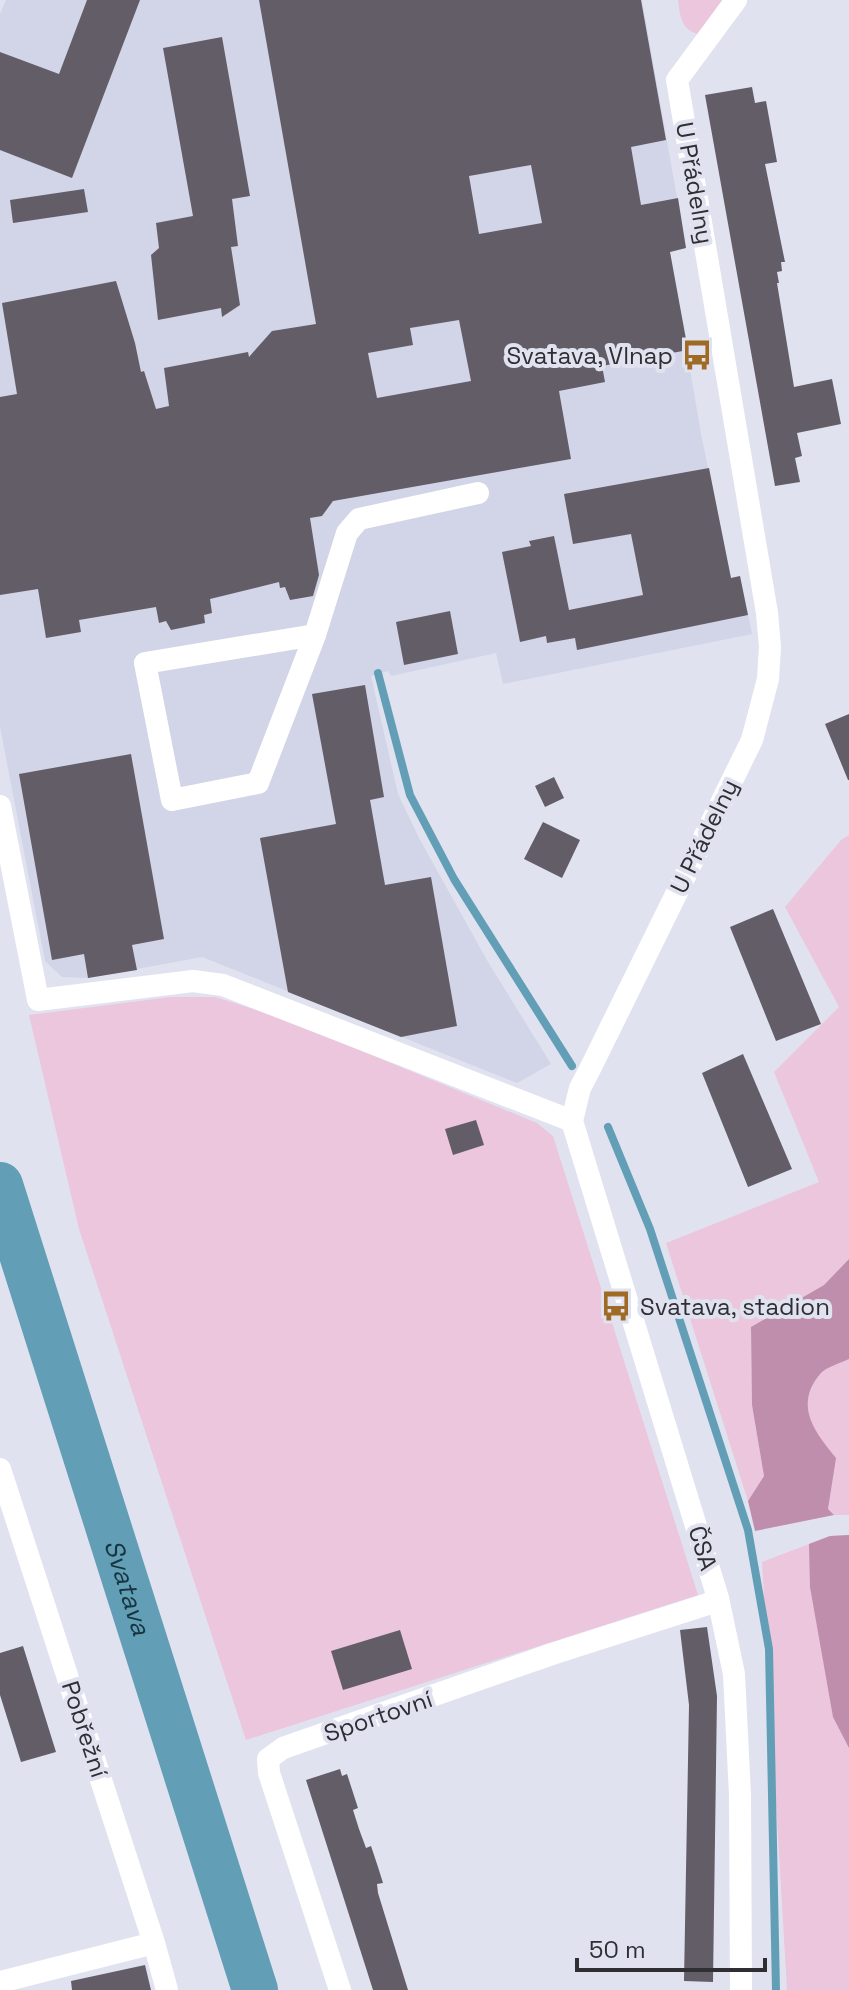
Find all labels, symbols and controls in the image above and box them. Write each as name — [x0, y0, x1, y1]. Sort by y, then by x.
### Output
street label: U Přádelny — [669, 120, 721, 246]
bus stop icon: Svatava, Vlnap — [680, 338, 714, 372]
place label: Svatava, Vlnap — [506, 340, 673, 371]
street label: U Přádelny — [663, 774, 745, 898]
bus stop icon: Svatava, stadion — [599, 1289, 633, 1323]
place label: Svatava, stadion — [640, 1291, 830, 1322]
street label: ČSA — [682, 1522, 724, 1574]
water label: Svatava — [96, 1535, 159, 1640]
street label: Pobřežní — [55, 1677, 115, 1781]
street label: Sportovní — [320, 1683, 436, 1749]
scale bar — [577, 1922, 765, 1972]
text: 50 m — [589, 1934, 646, 1965]

